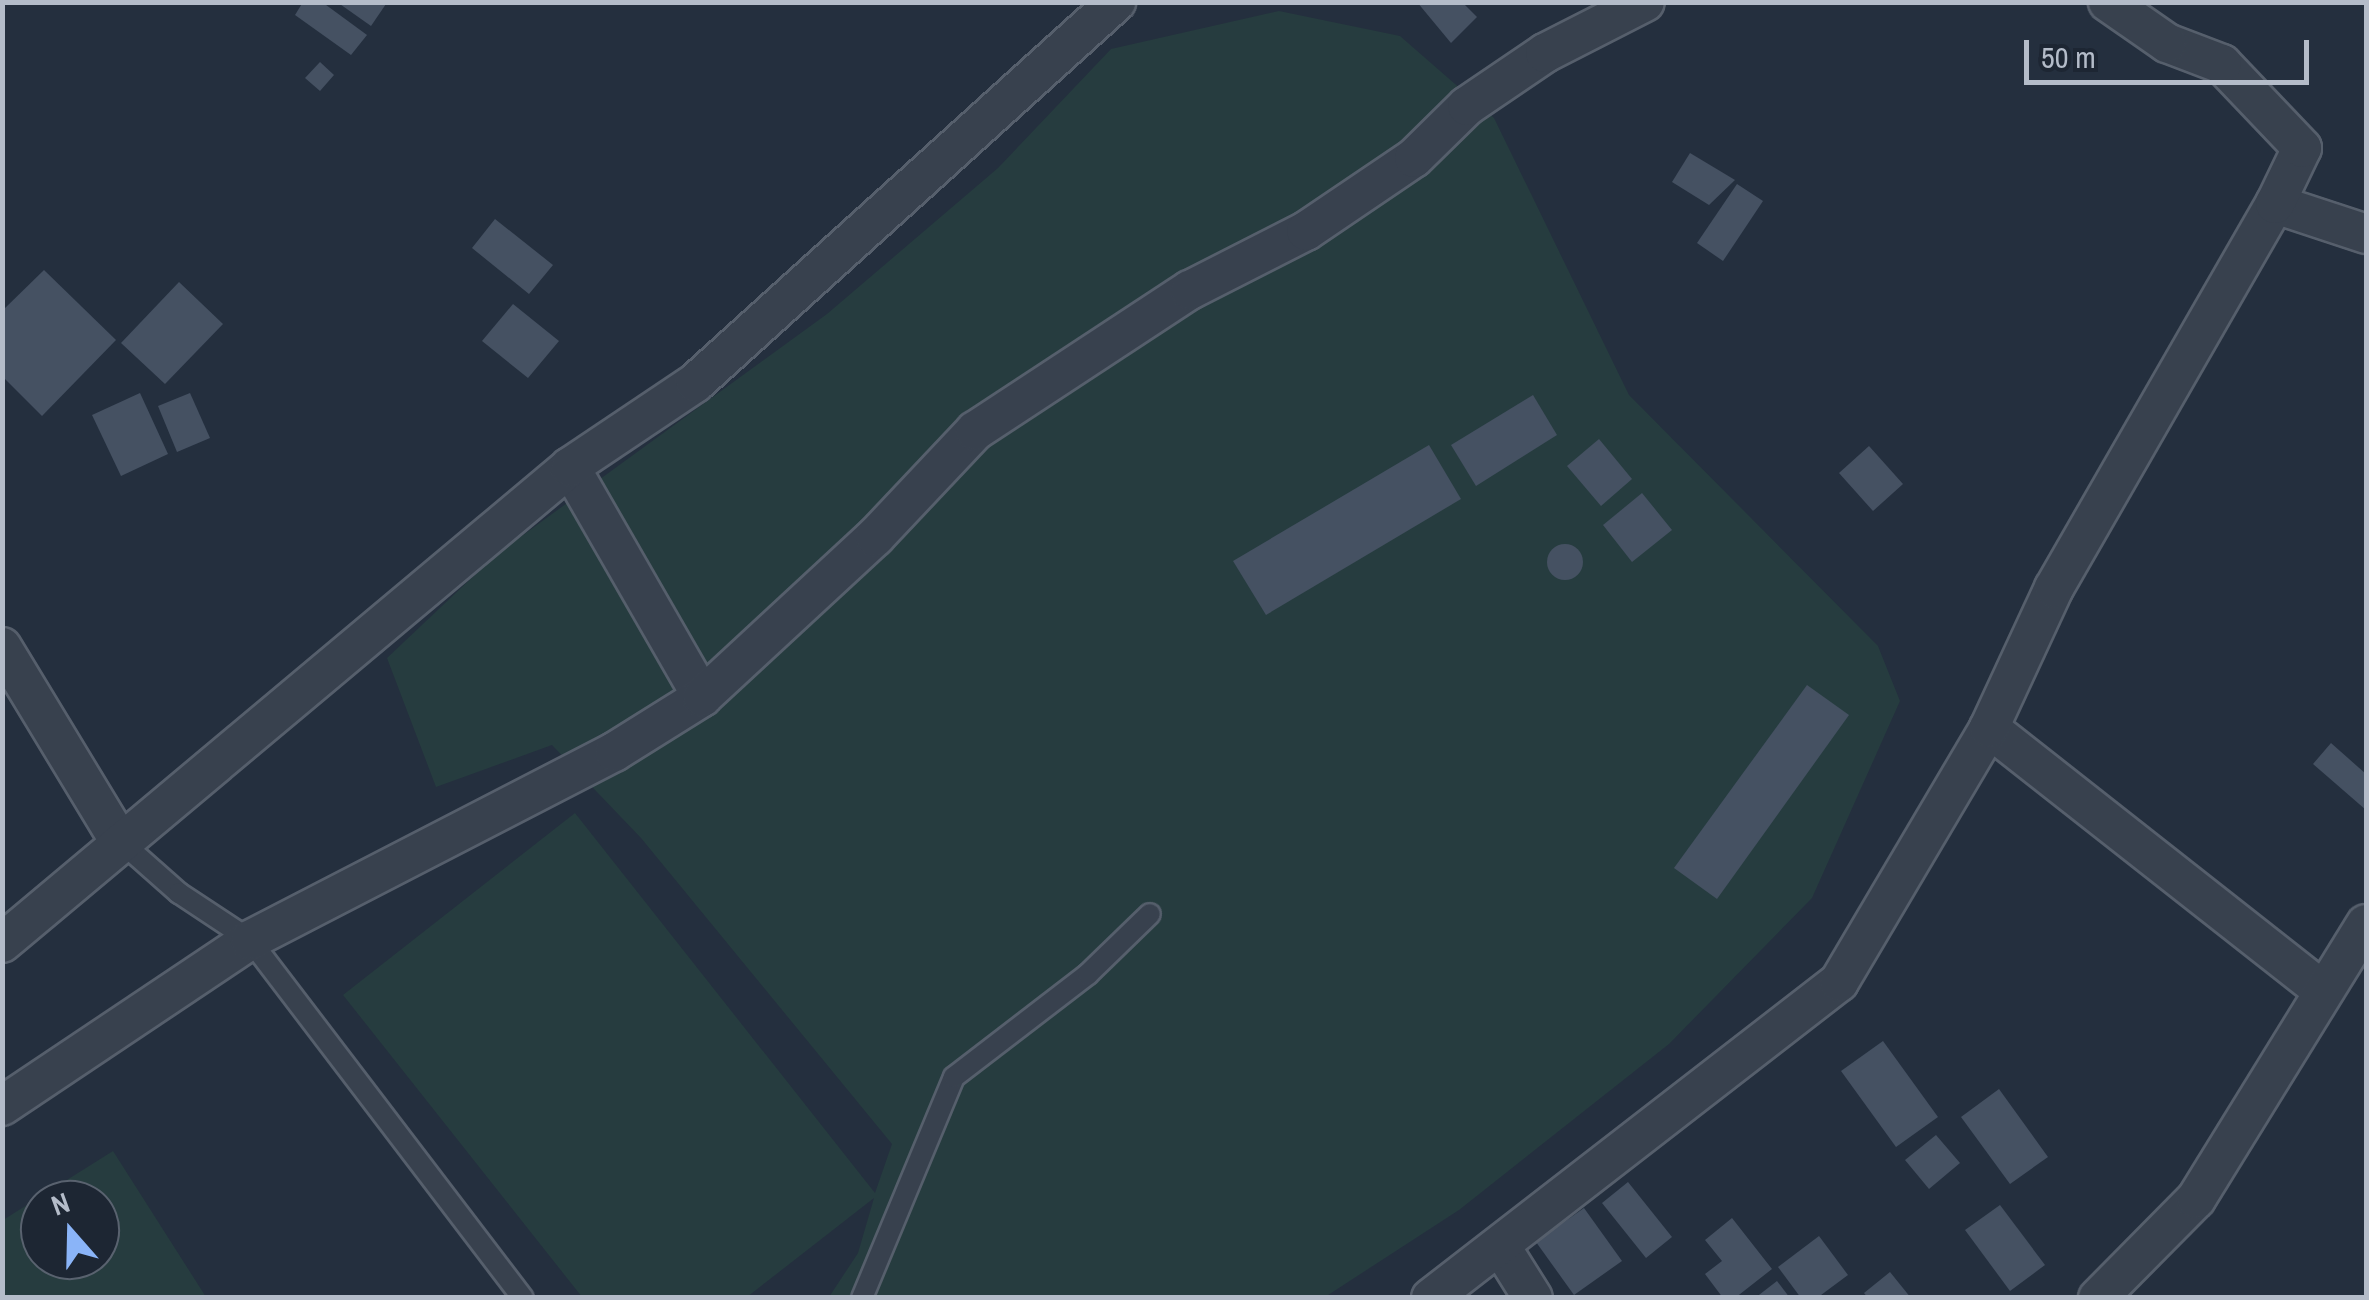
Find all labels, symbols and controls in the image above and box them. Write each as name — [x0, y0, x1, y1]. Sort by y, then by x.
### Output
scale bar — [2029, 20, 2314, 82]
text: 50 m — [2041, 37, 2096, 77]
north arrow — [20, 1180, 120, 1280]
text: N — [46, 1183, 75, 1224]

